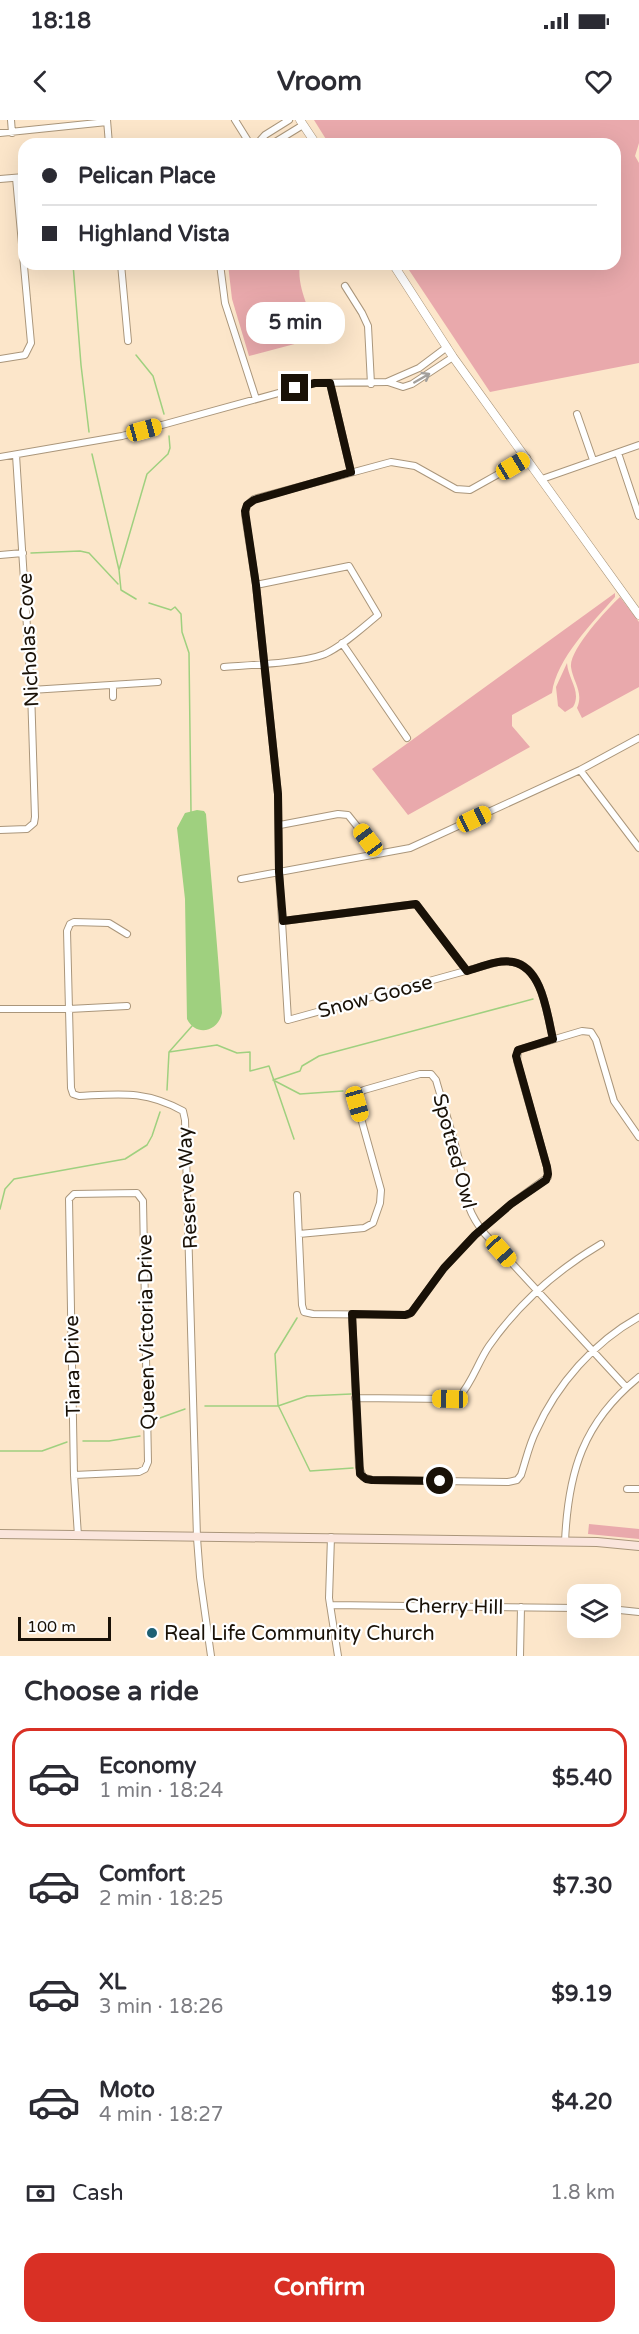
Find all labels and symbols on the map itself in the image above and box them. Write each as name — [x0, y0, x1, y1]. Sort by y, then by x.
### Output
callout: 5 min — [246, 301, 344, 343]
one-way arrow — [413, 372, 430, 384]
route end — [281, 374, 308, 401]
car — [124, 417, 164, 443]
car — [493, 449, 533, 483]
street label: Nicholas Cove — [14, 572, 44, 708]
car — [454, 803, 494, 835]
car — [350, 820, 386, 860]
street label: Snow Goose — [315, 970, 435, 1024]
car — [343, 1084, 371, 1124]
street label: Spotted Owl — [427, 1091, 481, 1211]
street label: Reserve Way — [173, 1126, 203, 1250]
car — [482, 1232, 520, 1270]
street label: Queen Victoria Drive — [133, 1234, 161, 1430]
street label: Tiara Drive — [60, 1315, 86, 1417]
car — [432, 1390, 468, 1408]
route start — [426, 1467, 453, 1494]
street label: Cherry Hill — [405, 1594, 503, 1620]
scale bar — [18, 1614, 111, 1642]
place label: Real Life Community Church — [164, 1622, 435, 1646]
marker: Real Life Community Church — [145, 1626, 159, 1640]

